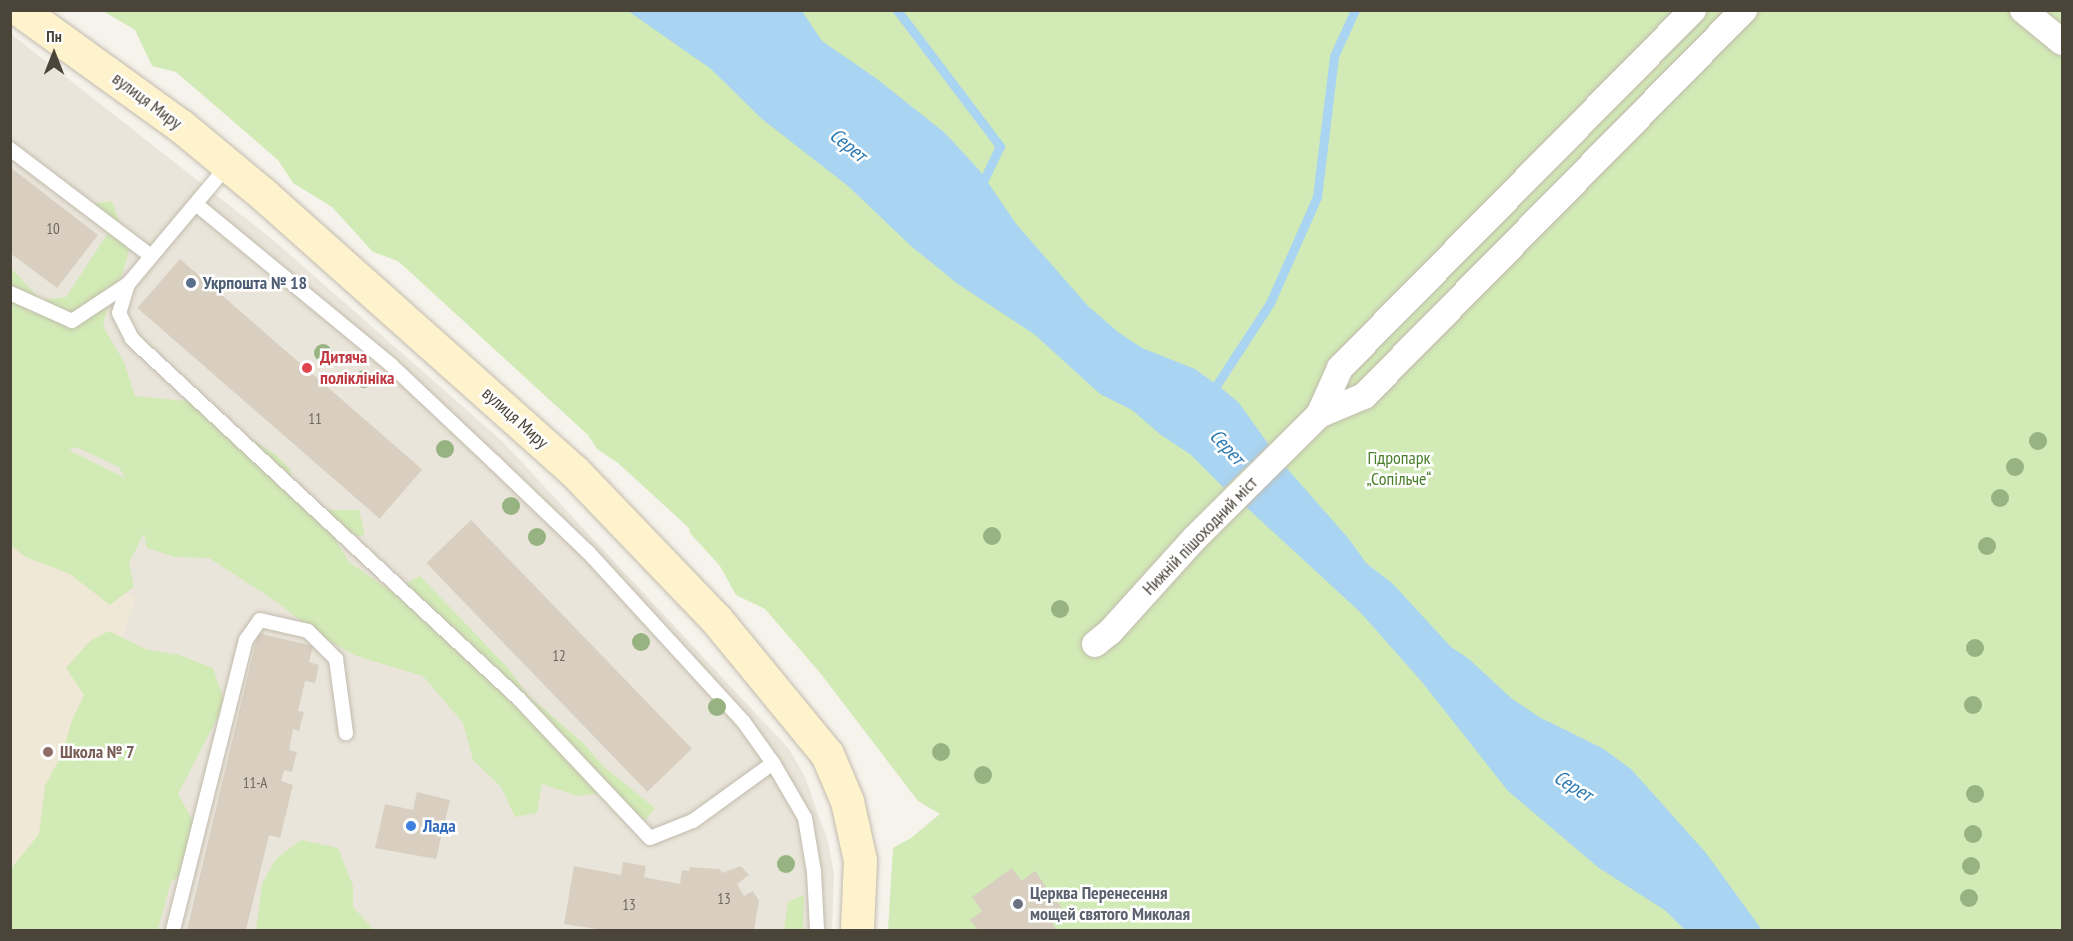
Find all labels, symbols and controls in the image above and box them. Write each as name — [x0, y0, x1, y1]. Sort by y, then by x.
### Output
north arrow — [24, 24, 84, 84]
text: Пн — [46, 26, 62, 46]
street label: вулиця Миру — [108, 68, 186, 134]
water label: Серет — [825, 123, 871, 167]
house number: 10 — [46, 220, 60, 238]
place label: Укрпошта № 18 — [203, 272, 307, 294]
marker: Укрпошта № 18 — [184, 276, 198, 290]
place label: Дитяча поліклініка — [320, 347, 394, 389]
marker: Дитяча поліклініка — [298, 359, 316, 377]
street label: вулиця Миру — [477, 383, 553, 453]
house number: 11 — [308, 410, 322, 428]
water label: Серет — [1205, 424, 1249, 470]
park label: Гідропарк „Сопільче“ — [1367, 448, 1431, 490]
street label: Нижній пішоходний міст — [1138, 472, 1262, 600]
house number: 12 — [552, 647, 566, 665]
place label: Школа № 7 — [60, 741, 135, 763]
marker: Школа № 7 — [41, 745, 55, 759]
water label: Серет — [1550, 765, 1596, 807]
house number: 11-А — [243, 774, 267, 792]
place label: Лада — [423, 815, 456, 837]
marker: Лада — [404, 819, 418, 833]
place label: Церква Перенесення мощей святого Миколая — [1030, 883, 1190, 926]
house number: 13 — [717, 890, 731, 908]
house number: 13 — [622, 896, 636, 914]
marker: Церква Перенесення мощей святого Миколая — [1011, 897, 1025, 911]

